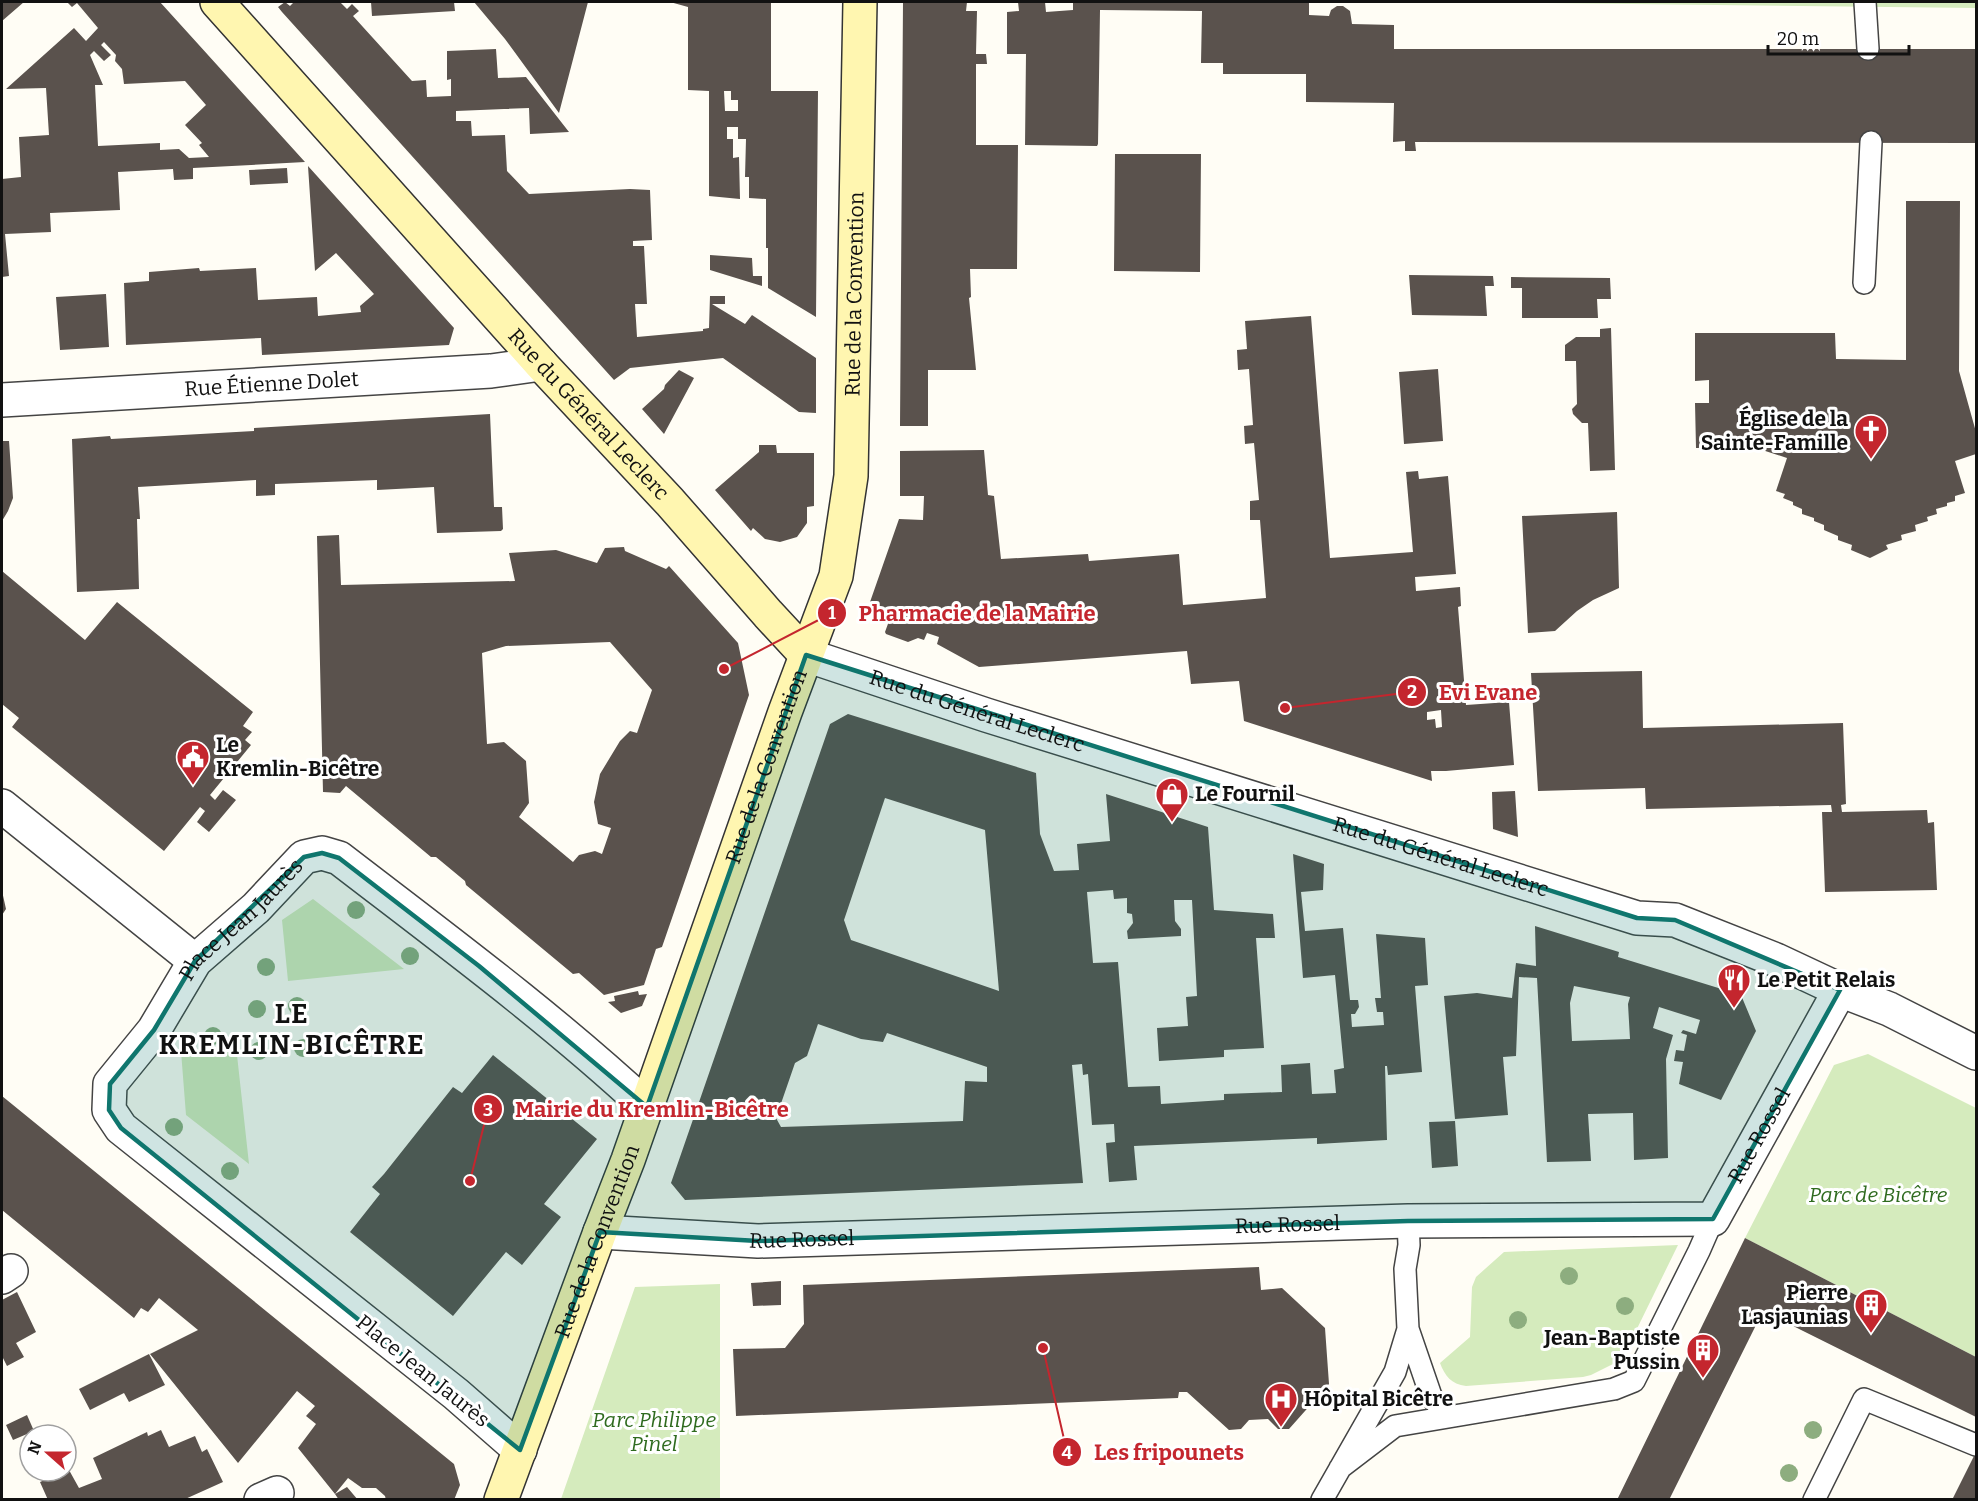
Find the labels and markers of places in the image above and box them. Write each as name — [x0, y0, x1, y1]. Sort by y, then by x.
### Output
place label: Église de la Sainte-Famille — [1701, 405, 1848, 456]
church icon: Église de la Sainte-Famille — [1853, 413, 1889, 460]
callout: Pharmacie de la Mairie — [817, 593, 1108, 633]
callout: Evi Evane — [1397, 672, 1550, 712]
place label: Le Kremlin-Bicêtre — [216, 732, 379, 782]
public building icon: Le Kremlin-Bicêtre — [175, 739, 211, 786]
shop icon: Le Fournil — [1154, 776, 1190, 823]
place label: Le Fournil — [1195, 781, 1295, 807]
restaurant icon: Le Petit Relais — [1716, 962, 1752, 1009]
place label: Le Petit Relais — [1757, 967, 1895, 993]
callout: Mairie du Kremlin-Bicêtre — [473, 1089, 800, 1129]
place label: Pierre Lasjaunias — [1741, 1280, 1848, 1330]
building icon: Pierre Lasjaunias — [1853, 1287, 1889, 1334]
place label: Jean-Baptiste Pussin — [1543, 1325, 1680, 1375]
building icon: Jean-Baptiste Pussin — [1685, 1332, 1721, 1379]
hospital icon: Hôpital Bicêtre — [1263, 1381, 1299, 1428]
place label: Hôpital Bicêtre — [1304, 1386, 1453, 1412]
callout: Les fripounets — [1052, 1432, 1256, 1472]

